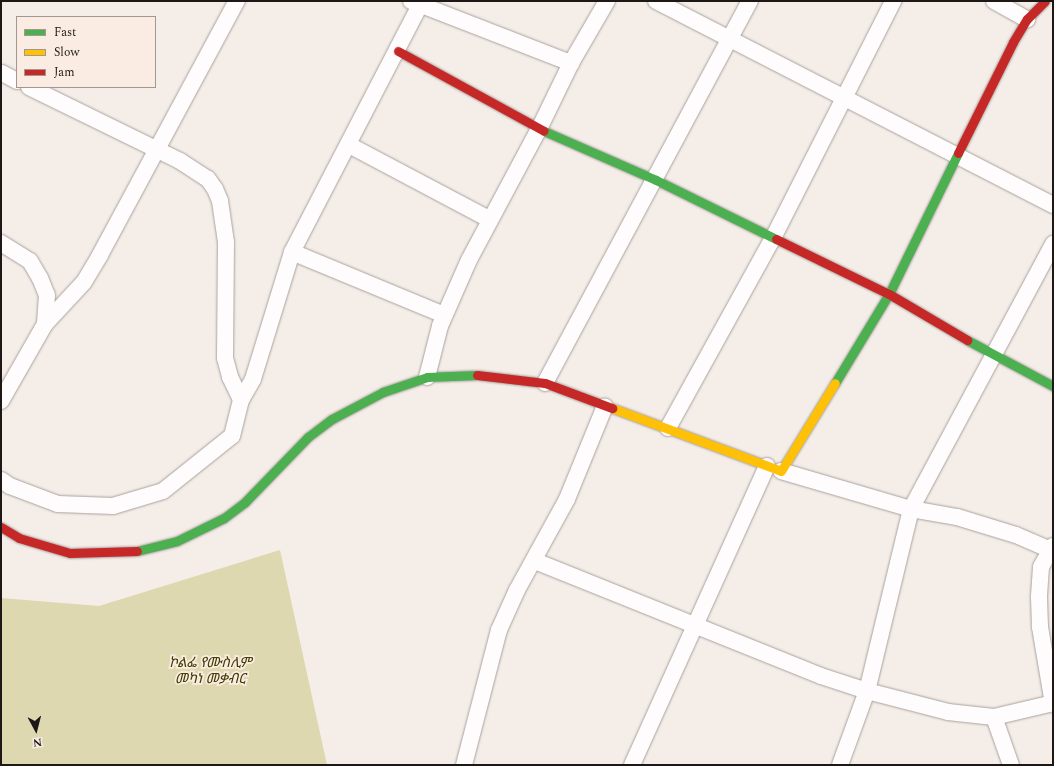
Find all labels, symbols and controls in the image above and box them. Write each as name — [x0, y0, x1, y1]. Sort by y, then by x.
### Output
legend — [16, 16, 156, 88]
text: Fast — [54, 23, 76, 42]
text: Slow — [54, 43, 79, 62]
text: Jam — [54, 63, 75, 82]
park label: ኮልፌ የሙስሊም መካነ መቃብር — [169, 655, 251, 688]
north arrow — [16, 710, 56, 750]
text: N — [32, 733, 43, 751]

